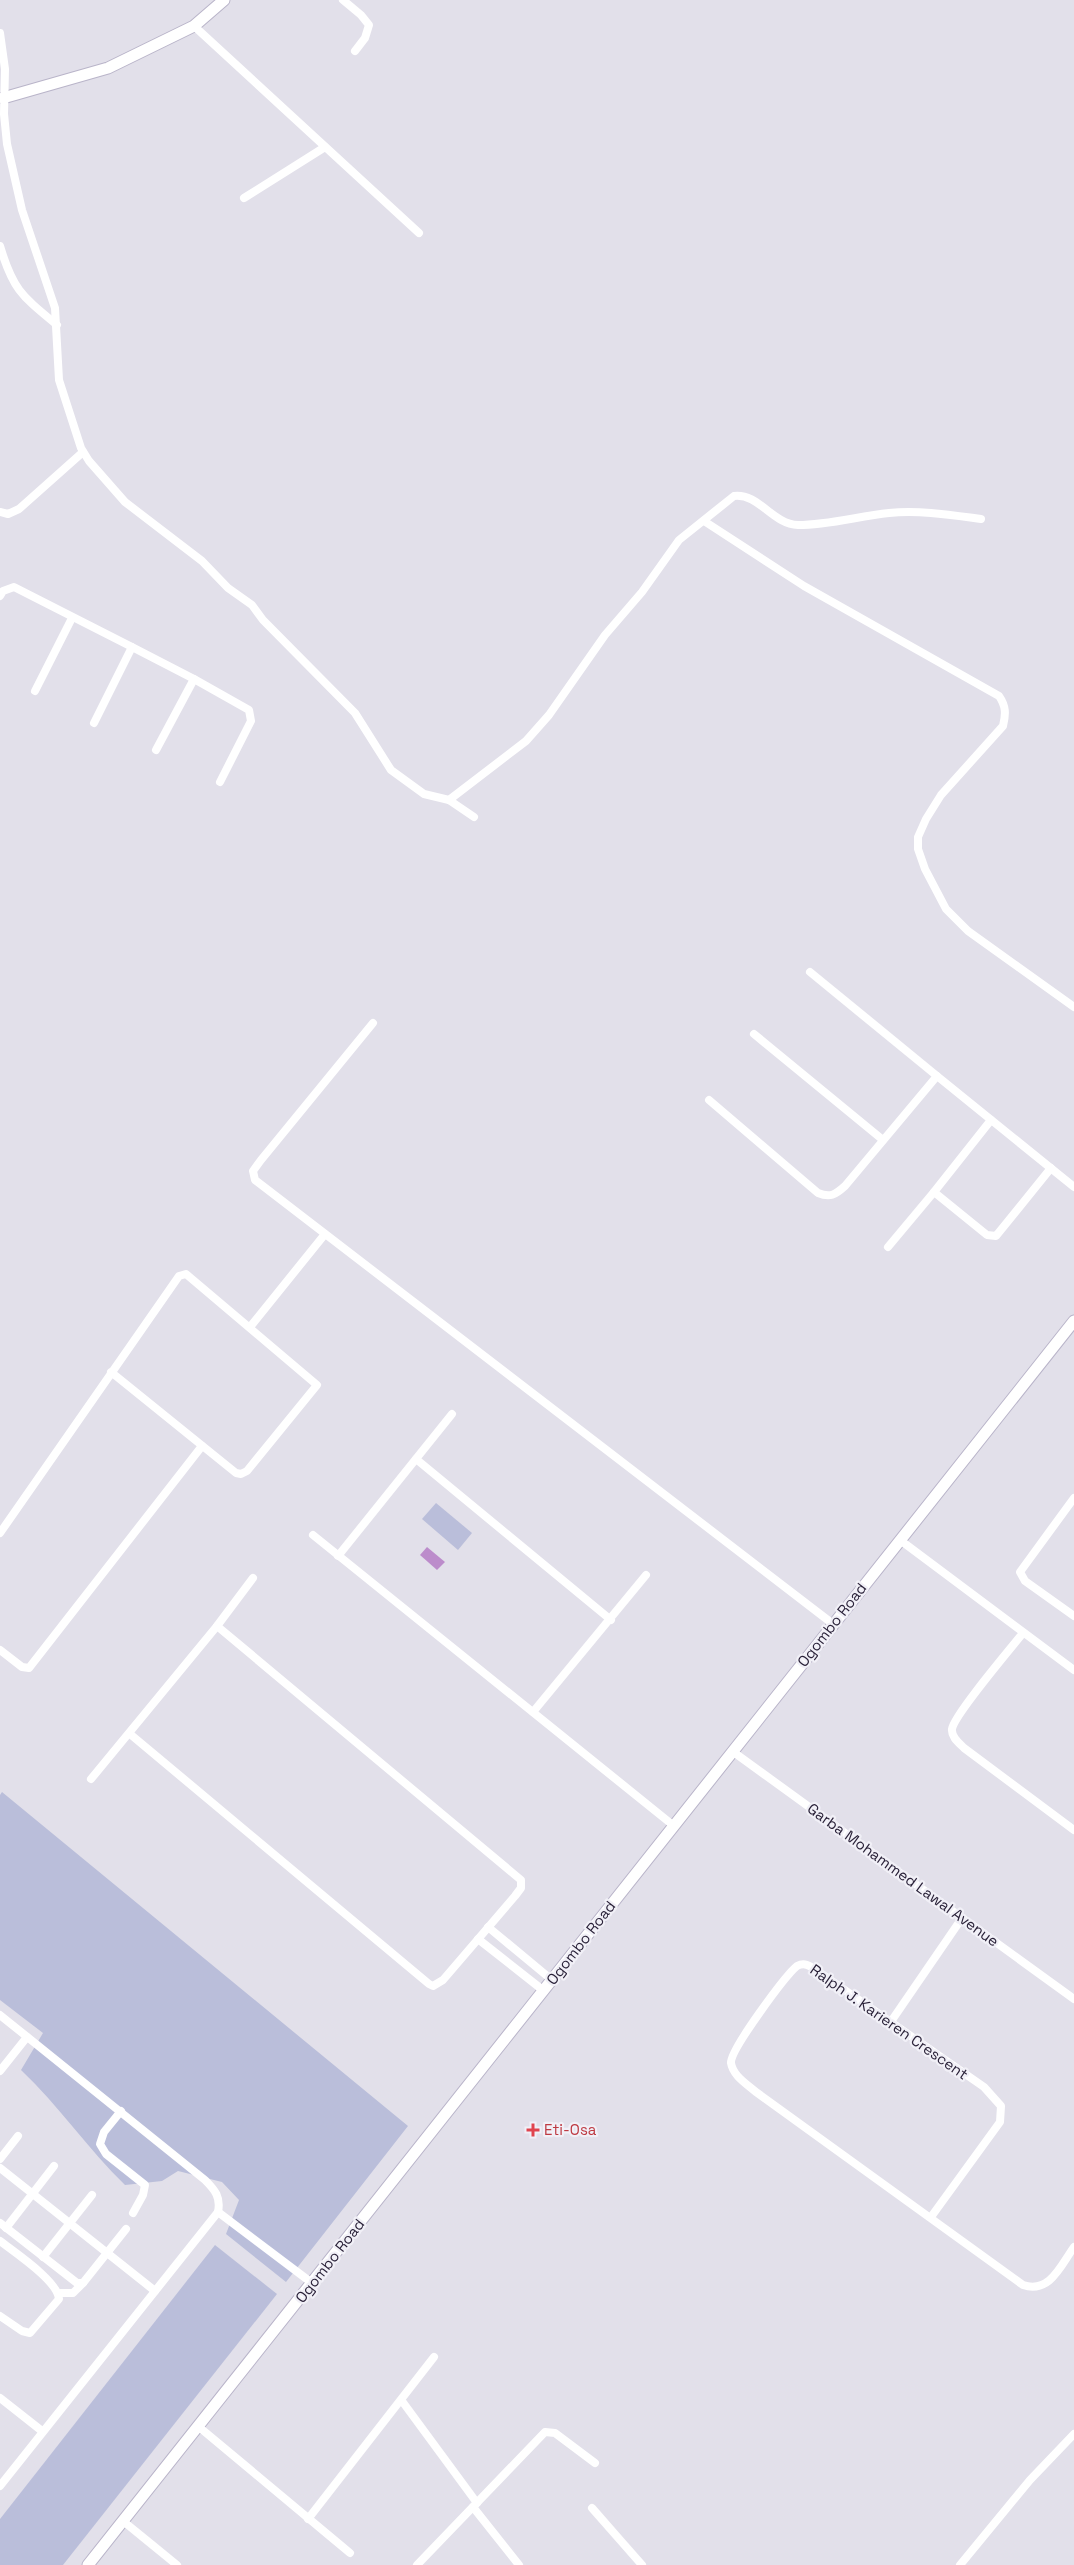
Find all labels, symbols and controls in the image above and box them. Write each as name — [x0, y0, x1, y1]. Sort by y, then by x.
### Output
street label: Ogombo Road — [793, 1579, 870, 1671]
street label: Garba Mohammed Lawal Avenue — [804, 1799, 1003, 1951]
street label: Ogombo Road — [542, 1897, 619, 1989]
street label: Ralph J. Karieren Crescent — [807, 1960, 972, 2084]
place label: Eti-Osa — [544, 2120, 597, 2139]
marker: Eti-Osa — [526, 2123, 540, 2137]
street label: Ogombo Road — [291, 2215, 368, 2307]

